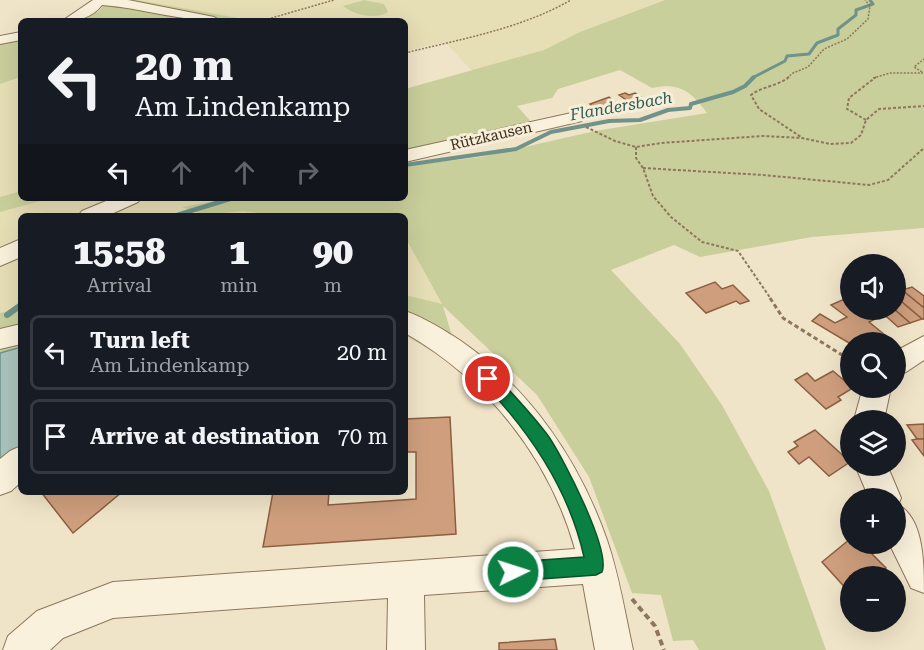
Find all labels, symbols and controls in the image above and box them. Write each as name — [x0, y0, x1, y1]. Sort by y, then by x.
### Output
text: 20 m — [135, 41, 233, 90]
icon: left — [36, 42, 114, 120]
water label: Flandersbach — [568, 88, 674, 124]
text: Am Lindenkamp — [135, 91, 350, 123]
street label: Rützkausen — [448, 118, 534, 154]
icon: left — [102, 156, 135, 189]
icon: ahead — [165, 156, 198, 189]
icon: ahead — [228, 156, 261, 189]
icon: right — [291, 156, 324, 189]
text: 15:58 — [73, 231, 165, 273]
text: 1 — [229, 231, 249, 273]
text: 90 — [313, 231, 353, 273]
map controls — [840, 254, 906, 632]
button: sound — [840, 254, 906, 320]
text: Arrival — [87, 273, 152, 297]
text: min — [220, 273, 258, 297]
text: m — [324, 273, 342, 297]
text: Turn left — [90, 328, 190, 353]
button: search — [840, 332, 906, 398]
icon: left — [39, 336, 72, 369]
text: 20 m — [337, 340, 387, 365]
text: Am Lindenkamp — [90, 353, 249, 377]
pin — [462, 353, 513, 404]
icon: arrive — [471, 362, 504, 395]
button: layers — [840, 410, 906, 476]
icon: arrive — [39, 420, 72, 453]
text: Arrive at destination — [90, 424, 319, 449]
text: 70 m — [337, 424, 388, 449]
button: + — [840, 488, 906, 554]
position arrow — [481, 540, 545, 604]
button: − — [840, 566, 906, 632]

